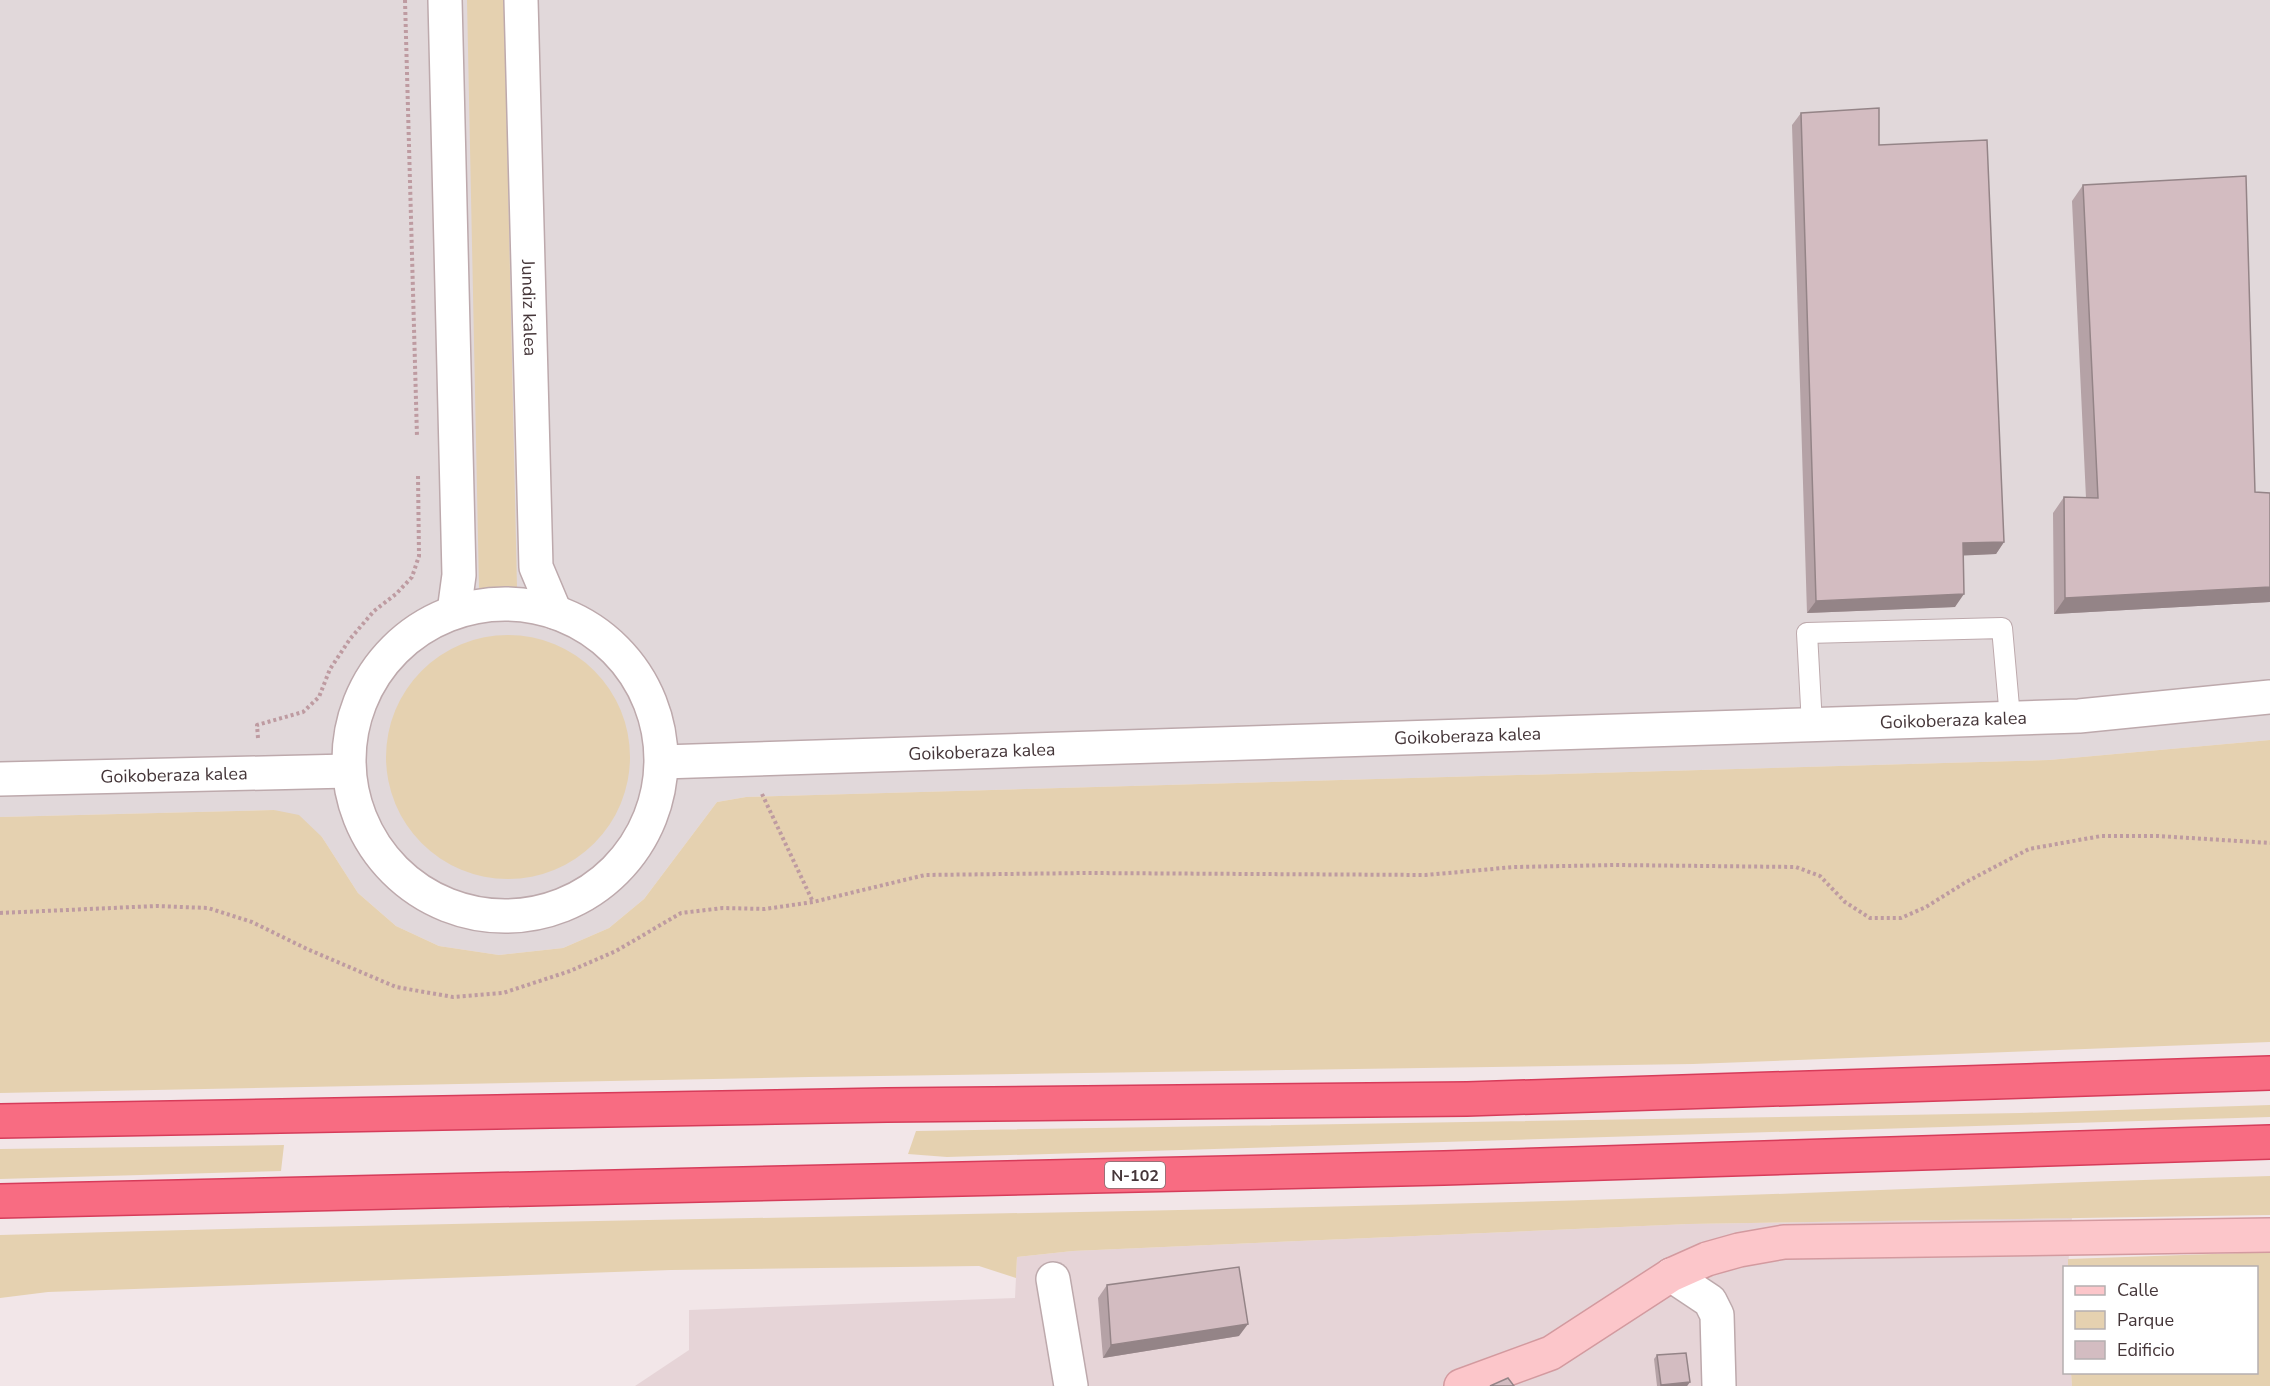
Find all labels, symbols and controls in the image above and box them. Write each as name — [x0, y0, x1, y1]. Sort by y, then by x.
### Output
street label: Jundiz kalea — [516, 258, 542, 357]
street label: Goikoberaza kalea — [1879, 706, 2027, 734]
street label: Goikoberaza kalea — [1394, 721, 1542, 750]
street label: Goikoberaza kalea — [908, 737, 1056, 766]
street label: Goikoberaza kalea — [100, 761, 248, 789]
road number: N-102 — [1105, 1162, 1165, 1188]
legend — [2063, 1266, 2258, 1374]
text: Calle — [2117, 1278, 2159, 1302]
text: Parque — [2117, 1308, 2174, 1332]
text: Edificio — [2117, 1338, 2175, 1362]

